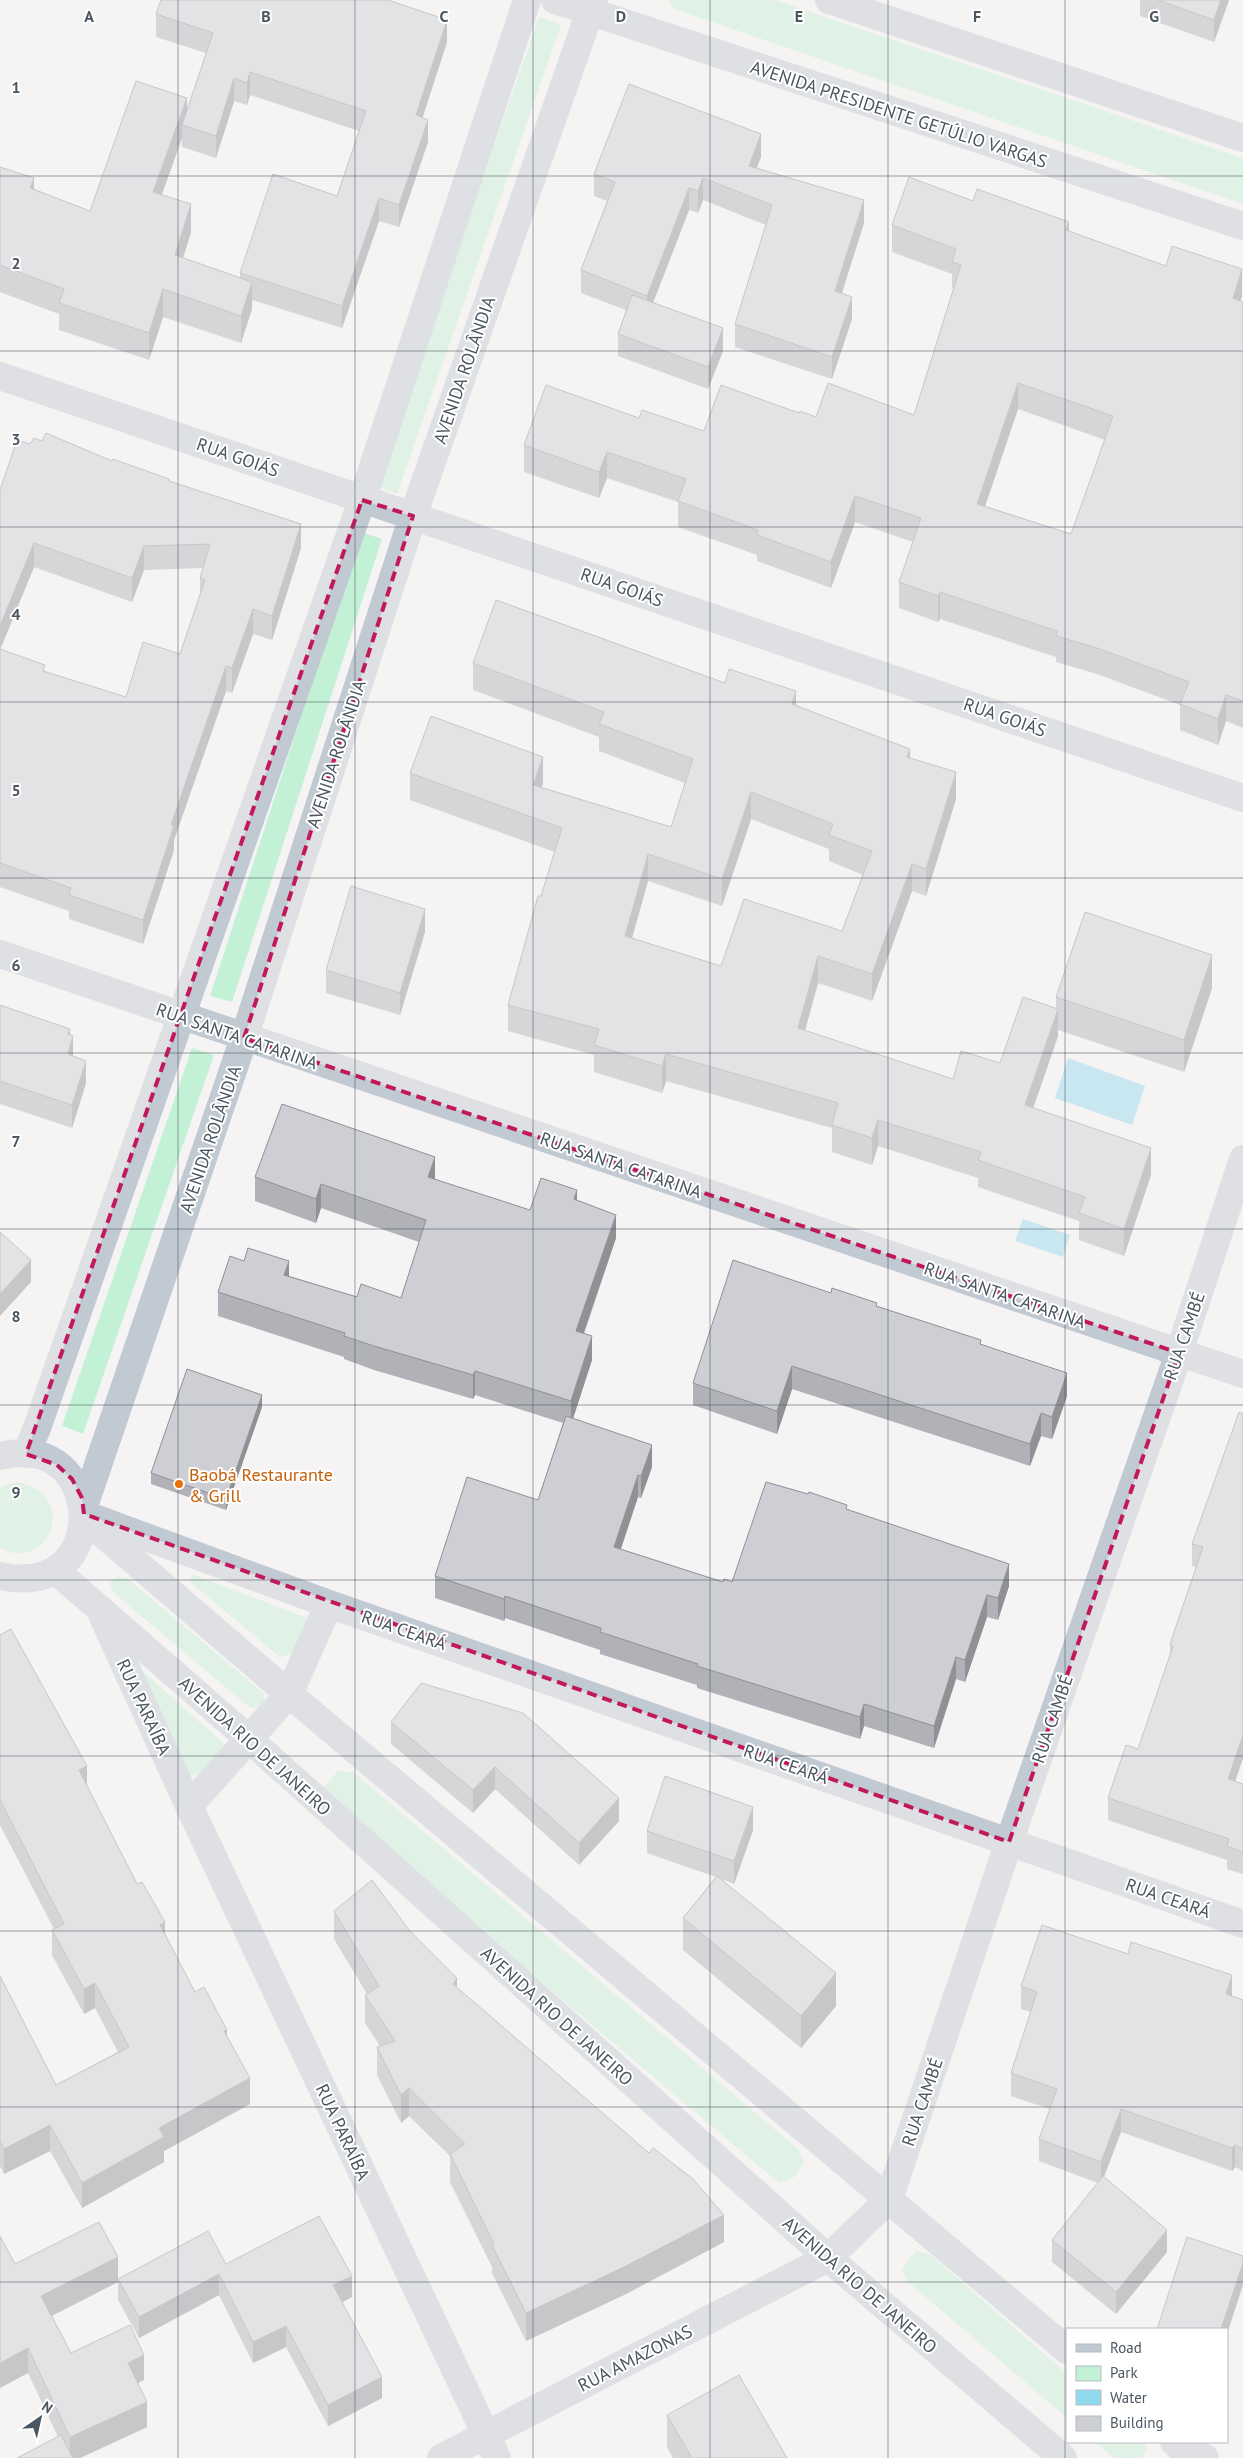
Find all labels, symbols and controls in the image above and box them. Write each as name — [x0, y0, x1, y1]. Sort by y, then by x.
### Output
text: A — [84, 6, 94, 26]
text: B — [261, 6, 271, 26]
text: C — [440, 6, 449, 26]
text: D — [616, 6, 626, 26]
text: E — [795, 6, 803, 26]
text: F — [973, 6, 981, 26]
text: G — [1149, 6, 1159, 26]
street label: AVENIDA PRESIDENTE GETÚLIO VARGAS — [748, 55, 1050, 173]
text: 1 — [11, 77, 21, 97]
text: 2 — [11, 253, 21, 273]
street label: AVENIDA ROLÂNDIA — [428, 293, 500, 447]
text: 3 — [11, 429, 21, 449]
street label: RUA GOIÁS — [194, 432, 282, 482]
street label: RUA GOIÁS — [578, 562, 666, 612]
text: 4 — [11, 604, 21, 624]
street label: AVENIDA ROLÂNDIA — [301, 676, 371, 831]
street label: RUA GOIÁS — [961, 692, 1049, 742]
text: 5 — [11, 780, 21, 800]
text: 6 — [11, 955, 21, 975]
street label: RUA SANTA CATARINA — [153, 998, 321, 1075]
street label: AVENIDA ROLÂNDIA — [174, 1062, 246, 1216]
street label: RUA SANTA CATARINA — [537, 1127, 705, 1204]
text: 7 — [11, 1131, 21, 1151]
street label: RUA SANTA CATARINA — [921, 1257, 1089, 1334]
street label: RUA CAMBÉ — [1158, 1289, 1210, 1383]
text: 8 — [11, 1306, 21, 1326]
place label: Baobá Restaurante & Grill — [189, 1463, 333, 1507]
marker: Baobá Restaurante & Grill — [173, 1478, 185, 1490]
text: 9 — [11, 1482, 21, 1502]
street label: RUA CEARÁ — [359, 1605, 450, 1655]
street label: RUA PARAÍBA — [112, 1655, 177, 1759]
street label: AVENIDA RIO DE JANEIRO — [174, 1671, 336, 1821]
street label: RUA CAMBÉ — [1026, 1672, 1078, 1766]
street label: RUA CEARÁ — [741, 1739, 832, 1789]
street label: RUA CEARÁ — [1123, 1873, 1214, 1923]
street label: AVENIDA RIO DE JANEIRO — [476, 1941, 638, 2091]
street label: RUA CAMBÉ — [896, 2055, 948, 2149]
street label: RUA PARAÍBA — [311, 2080, 376, 2184]
street label: AVENIDA RIO DE JANEIRO — [778, 2212, 942, 2358]
street label: RUA AMAZONAS — [574, 2319, 696, 2397]
legend — [1066, 2328, 1228, 2443]
text: Road — [1110, 2338, 1142, 2357]
text: Park — [1110, 2363, 1138, 2382]
text: Water — [1110, 2388, 1147, 2407]
north arrow — [15, 2393, 65, 2443]
text: N — [38, 2397, 56, 2417]
text: Building — [1110, 2413, 1164, 2432]

